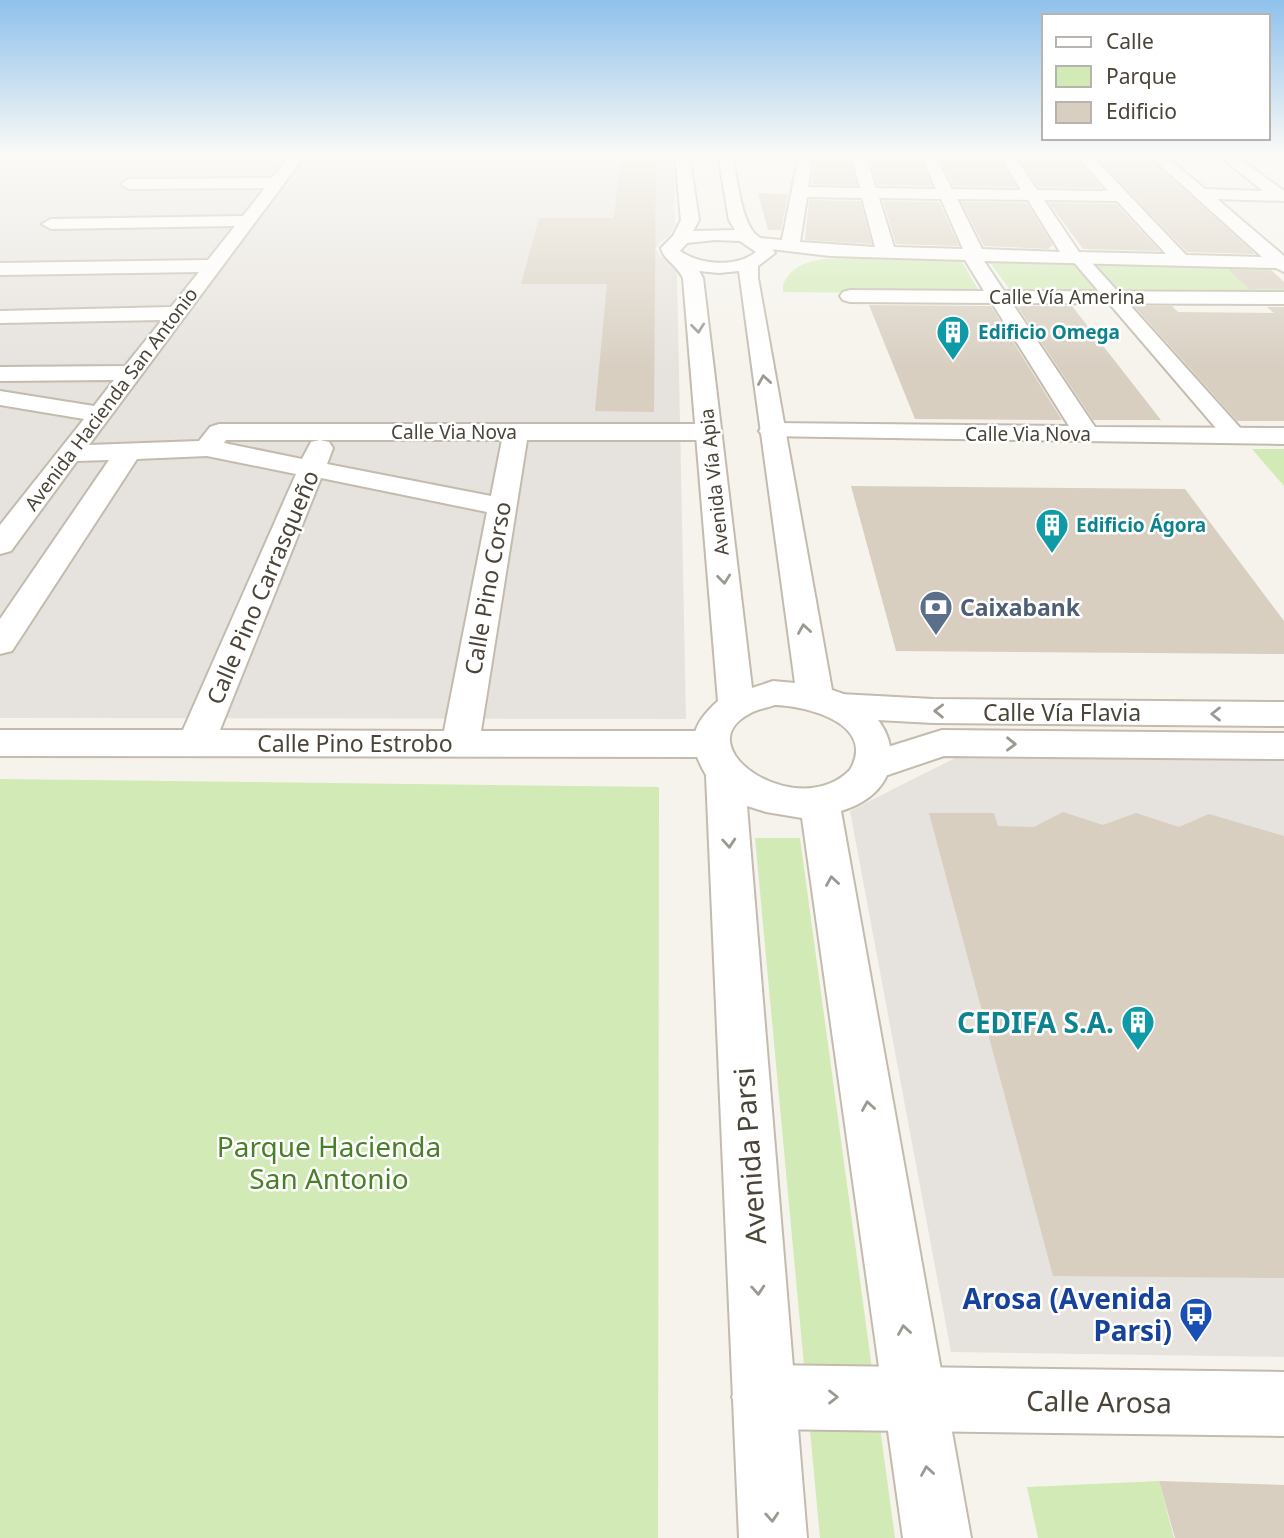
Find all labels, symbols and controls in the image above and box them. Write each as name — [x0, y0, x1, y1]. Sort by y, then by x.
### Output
legend — [1042, 14, 1270, 140]
text: Calle — [1106, 27, 1154, 55]
text: Parque — [1106, 62, 1176, 90]
text: Edificio — [1106, 97, 1177, 125]
street label: Avenida Hacienda San Antonio — [18, 282, 204, 516]
street label: Calle Vía Amerina — [989, 284, 1145, 310]
building icon: Edificio Omega — [934, 313, 972, 362]
place label: Edificio Omega — [978, 319, 1120, 345]
one-way arrow — [690, 323, 705, 334]
one-way arrow — [757, 374, 772, 386]
street label: Avenida Vía Apia — [693, 407, 735, 557]
street label: Calle Via Nova — [391, 419, 517, 445]
street label: Calle Via Nova — [965, 421, 1091, 447]
street label: Calle Pino Carrasqueño — [198, 465, 326, 709]
street label: Calle Pino Corso — [456, 499, 518, 677]
building icon: Edificio Ágora — [1033, 506, 1071, 555]
place label: Edificio Ágora — [1076, 512, 1206, 538]
one-way arrow — [716, 573, 731, 584]
bank icon: Caixabank — [917, 588, 955, 637]
place label: Caixabank — [960, 591, 1081, 623]
one-way arrow — [797, 623, 812, 635]
street label: Calle Vía Flavia — [983, 696, 1141, 728]
one-way arrow — [934, 703, 944, 719]
one-way arrow — [1210, 706, 1221, 722]
street label: Calle Pino Estrobo — [257, 727, 453, 759]
one-way arrow — [1006, 736, 1017, 752]
one-way arrow — [721, 837, 736, 848]
one-way arrow — [825, 875, 840, 887]
place label: CEDIFA S.A. — [957, 1003, 1114, 1041]
building icon: CEDIFA S.A. — [1119, 1003, 1157, 1052]
street label: Avenida Parsi — [724, 1066, 774, 1246]
one-way arrow — [861, 1100, 876, 1112]
park label: Parque Hacienda San Antonio — [217, 1127, 441, 1197]
place label: Arosa (Avenida Parsi) — [962, 1279, 1172, 1349]
one-way arrow — [750, 1285, 765, 1296]
bus stop icon: Arosa (Avenida Parsi) — [1177, 1295, 1215, 1344]
one-way arrow — [897, 1324, 912, 1336]
street label: Calle Arosa — [1026, 1381, 1172, 1421]
one-way arrow — [828, 1389, 838, 1405]
one-way arrow — [919, 1465, 934, 1477]
one-way arrow — [764, 1512, 779, 1523]

